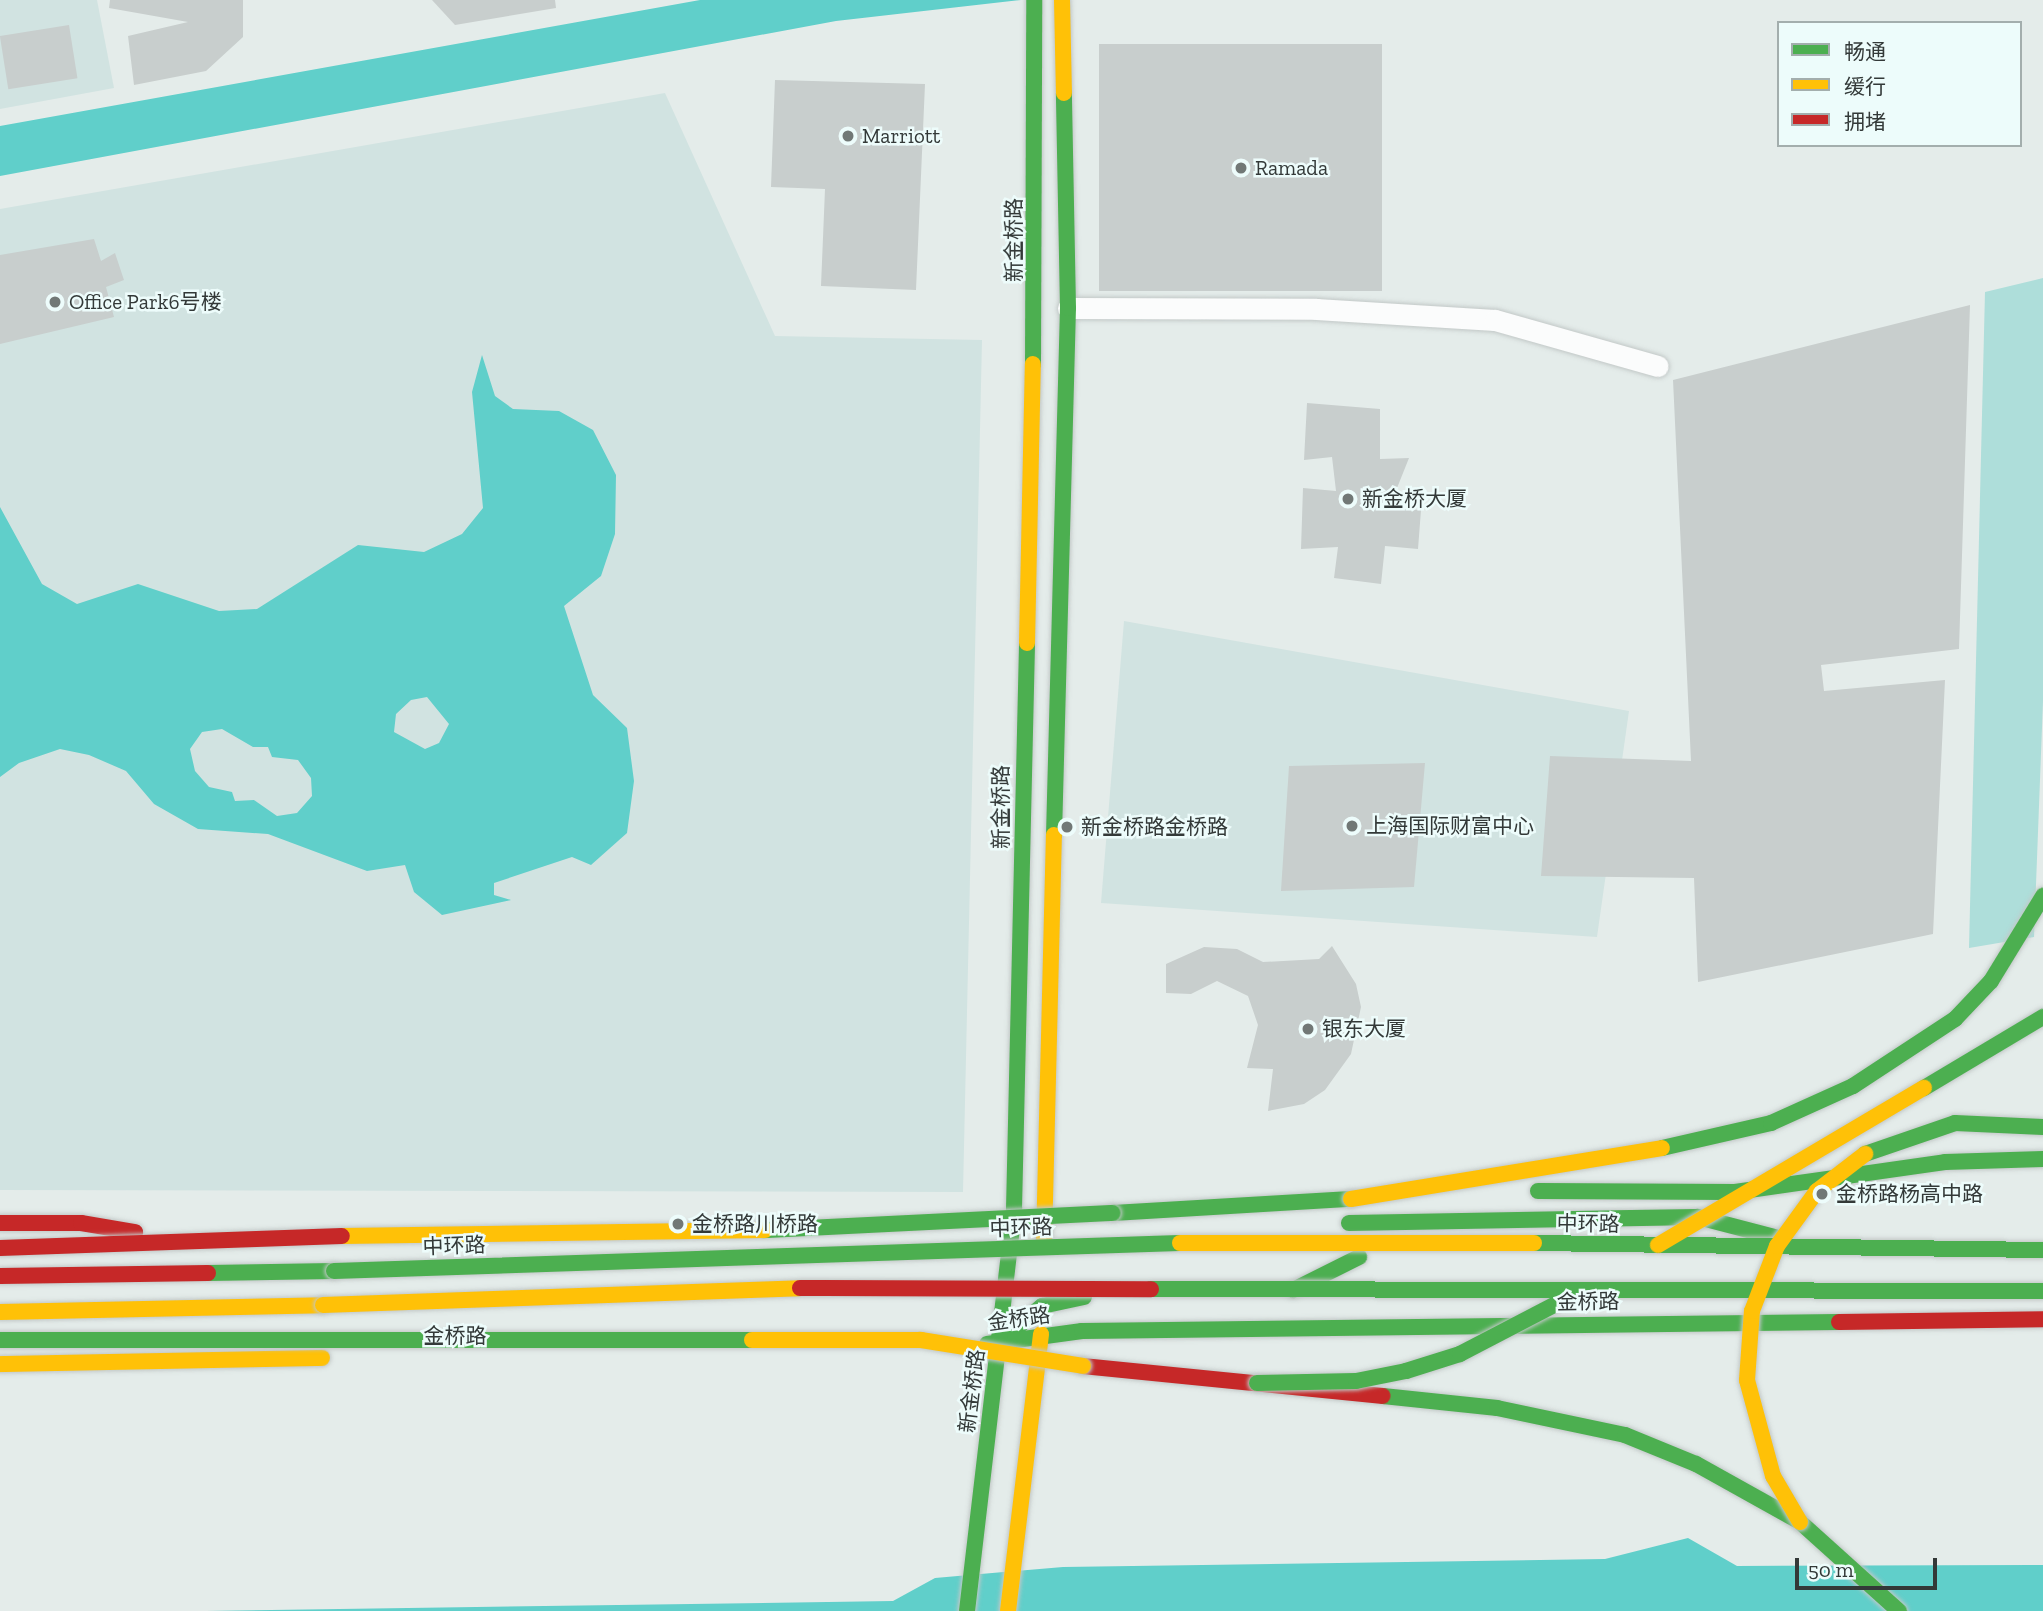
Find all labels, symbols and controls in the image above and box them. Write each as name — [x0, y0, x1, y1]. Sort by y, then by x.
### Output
legend — [1777, 21, 2022, 147]
text: 畅通 — [1844, 39, 1886, 64]
text: 缓行 — [1844, 74, 1886, 99]
text: 拥堵 — [1844, 109, 1886, 134]
place label: Marriott — [862, 123, 940, 149]
marker: Marriott — [840, 128, 856, 144]
place label: Ramada — [1255, 155, 1328, 181]
marker: Ramada — [1233, 160, 1249, 176]
street label: 新金桥路 — [1001, 198, 1027, 282]
place label: Office Park6号楼 — [69, 289, 222, 315]
marker: Office Park6号楼 — [47, 294, 63, 310]
place label: 新金桥大厦 — [1362, 486, 1467, 512]
marker: 新金桥大厦 — [1340, 491, 1356, 507]
street label: 新金桥路 — [988, 765, 1014, 849]
place label: 上海国际财富中心 — [1366, 813, 1534, 839]
place label: 新金桥路金桥路 — [1081, 814, 1228, 840]
marker: 上海国际财富中心 — [1344, 818, 1360, 834]
marker: 新金桥路金桥路 — [1059, 819, 1075, 835]
place label: 银东大厦 — [1322, 1016, 1406, 1042]
marker: 银东大厦 — [1300, 1021, 1316, 1037]
place label: 金桥路杨高中路 — [1836, 1181, 1983, 1207]
marker: 金桥路杨高中路 — [1814, 1186, 1830, 1202]
place label: 金桥路川桥路 — [692, 1211, 818, 1237]
street label: 中环路 — [1556, 1211, 1620, 1237]
street label: 中环路 — [989, 1214, 1053, 1242]
marker: 金桥路川桥路 — [670, 1216, 686, 1232]
street label: 中环路 — [422, 1232, 486, 1260]
street label: 金桥路 — [1556, 1289, 1620, 1315]
street label: 金桥路 — [986, 1302, 1052, 1336]
street label: 金桥路 — [424, 1323, 486, 1349]
street label: 新金桥路 — [954, 1348, 990, 1434]
scale bar — [1798, 1544, 1940, 1588]
text: 50 m — [1808, 1557, 1854, 1582]

